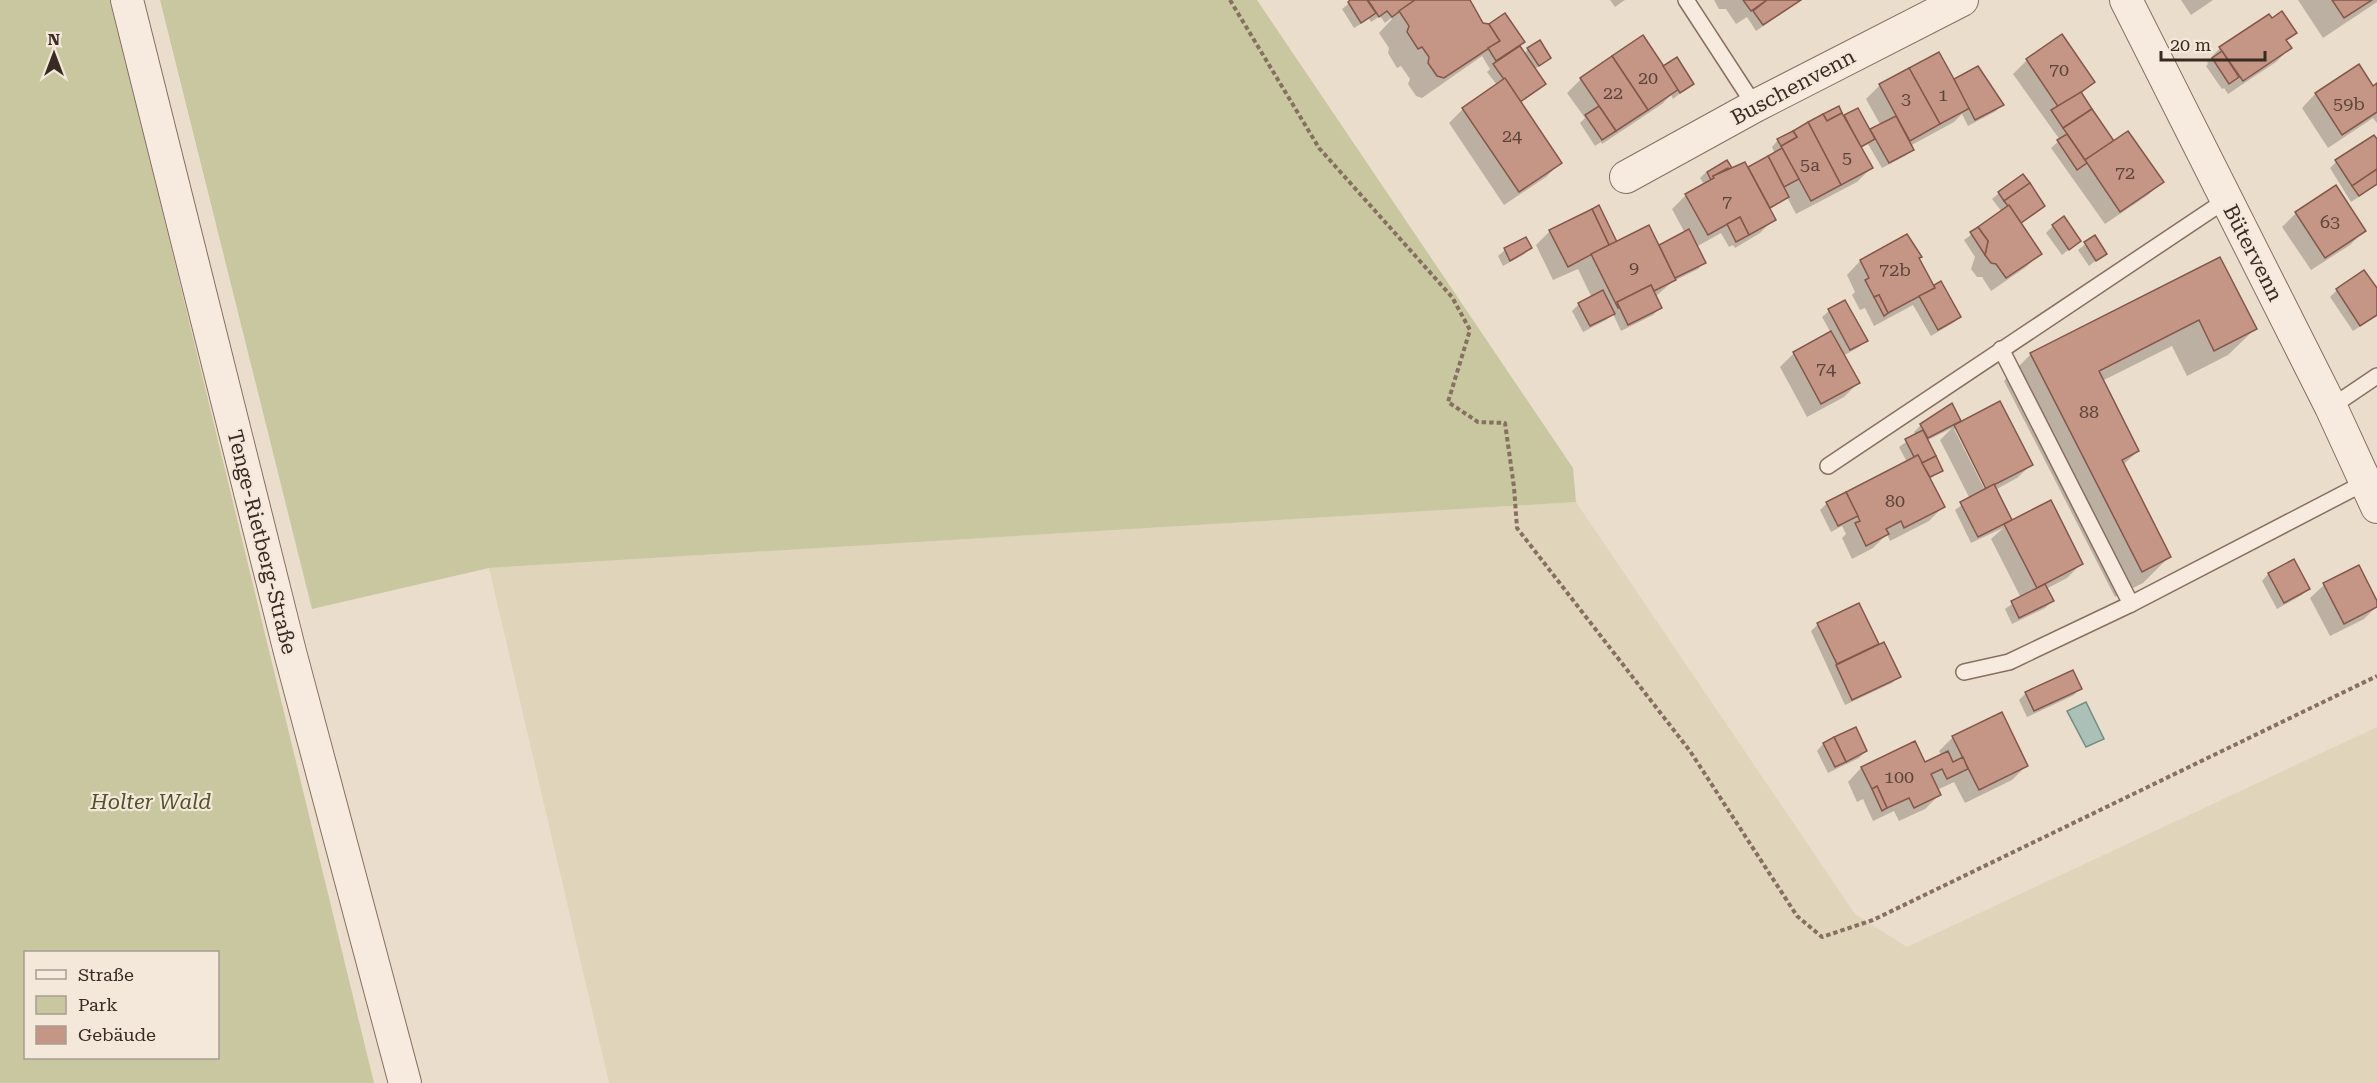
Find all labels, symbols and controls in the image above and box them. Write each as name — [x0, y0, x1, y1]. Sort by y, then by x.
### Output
north arrow — [24, 24, 84, 84]
scale bar — [2161, 24, 2264, 62]
text: N — [48, 30, 60, 49]
text: 20 m — [2170, 34, 2211, 55]
street label: Buschenvenn — [1727, 44, 1860, 130]
house number: 70 — [2049, 59, 2069, 80]
house number: 20 — [1638, 67, 1658, 88]
house number: 22 — [1603, 82, 1623, 103]
house number: 1 — [1938, 84, 1948, 105]
house number: 3 — [1901, 88, 1911, 109]
house number: 59b — [2333, 93, 2365, 114]
house number: 24 — [1502, 125, 1522, 146]
house number: 5 — [1842, 147, 1852, 168]
house number: 5a — [1800, 154, 1820, 175]
house number: 72 — [2115, 162, 2135, 183]
house number: 7 — [1722, 191, 1732, 212]
street label: Bütervenn — [2218, 201, 2288, 306]
house number: 63 — [2320, 211, 2340, 232]
house number: 9 — [1629, 257, 1639, 278]
house number: 72b — [1879, 259, 1911, 280]
house number: 74 — [1816, 358, 1836, 379]
house number: 88 — [2079, 401, 2099, 422]
street label: Tenge-Rietberg-Straße — [222, 427, 302, 657]
house number: 80 — [1885, 490, 1905, 511]
house number: 100 — [1884, 766, 1914, 787]
park label: Holter Wald — [90, 790, 211, 814]
legend — [24, 951, 219, 1059]
text: Straße — [78, 964, 134, 985]
text: Park — [78, 994, 118, 1015]
text: Gebäude — [78, 1024, 156, 1045]

